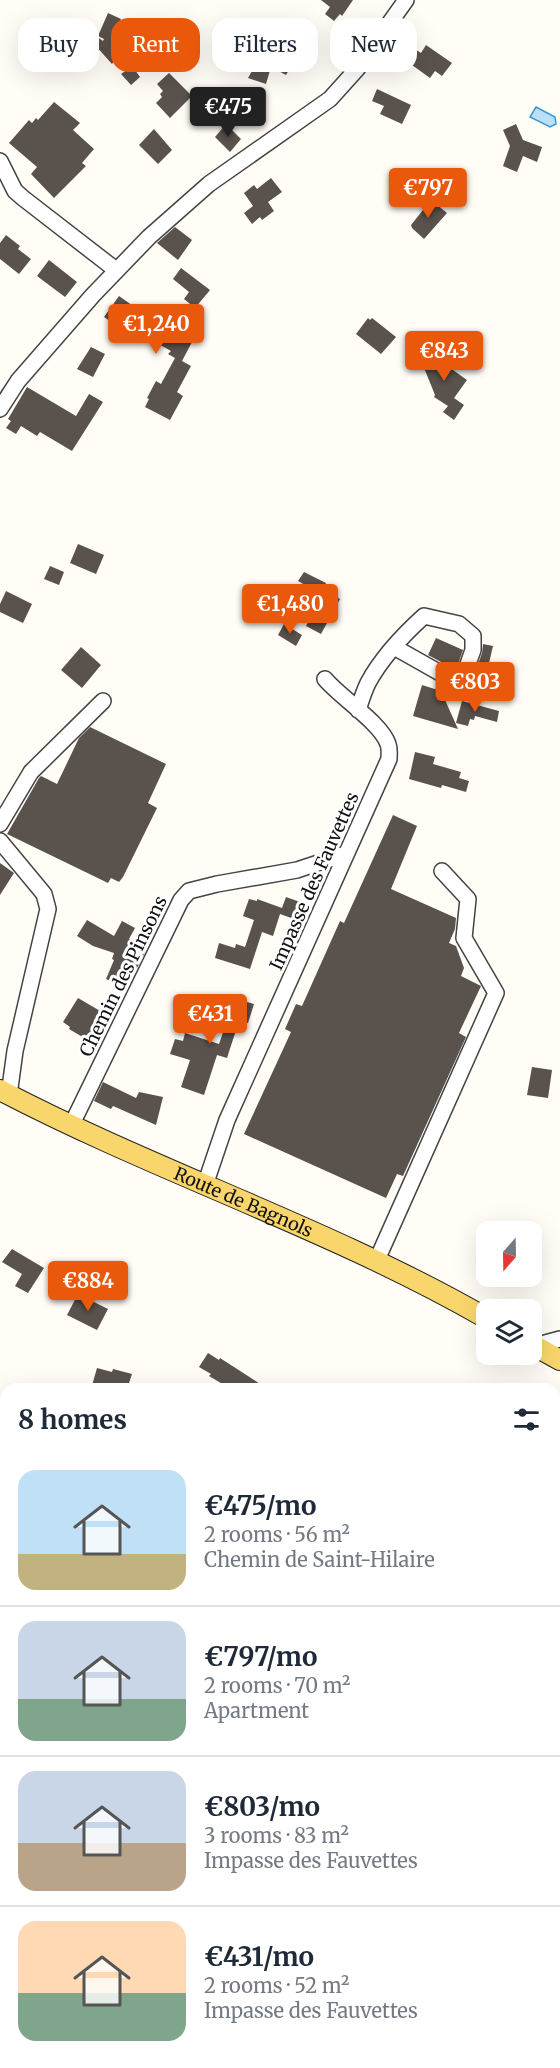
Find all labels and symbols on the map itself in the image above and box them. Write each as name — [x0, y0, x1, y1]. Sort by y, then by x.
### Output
pin: €475 — [192, 87, 264, 138]
pin: €797 — [392, 168, 464, 219]
pin: €1,240 — [107, 304, 205, 355]
pin: €843 — [408, 331, 480, 382]
pin: €1,480 — [241, 584, 339, 635]
pin: €803 — [439, 662, 511, 713]
street label: Impasse des Fauvettes — [264, 788, 364, 974]
street label: Chemin des Pinsons — [74, 892, 172, 1060]
pin: €431 — [174, 994, 246, 1045]
street label: Route de Bagnols — [171, 1161, 317, 1242]
north arrow — [476, 1221, 542, 1287]
pin: €884 — [52, 1261, 124, 1312]

